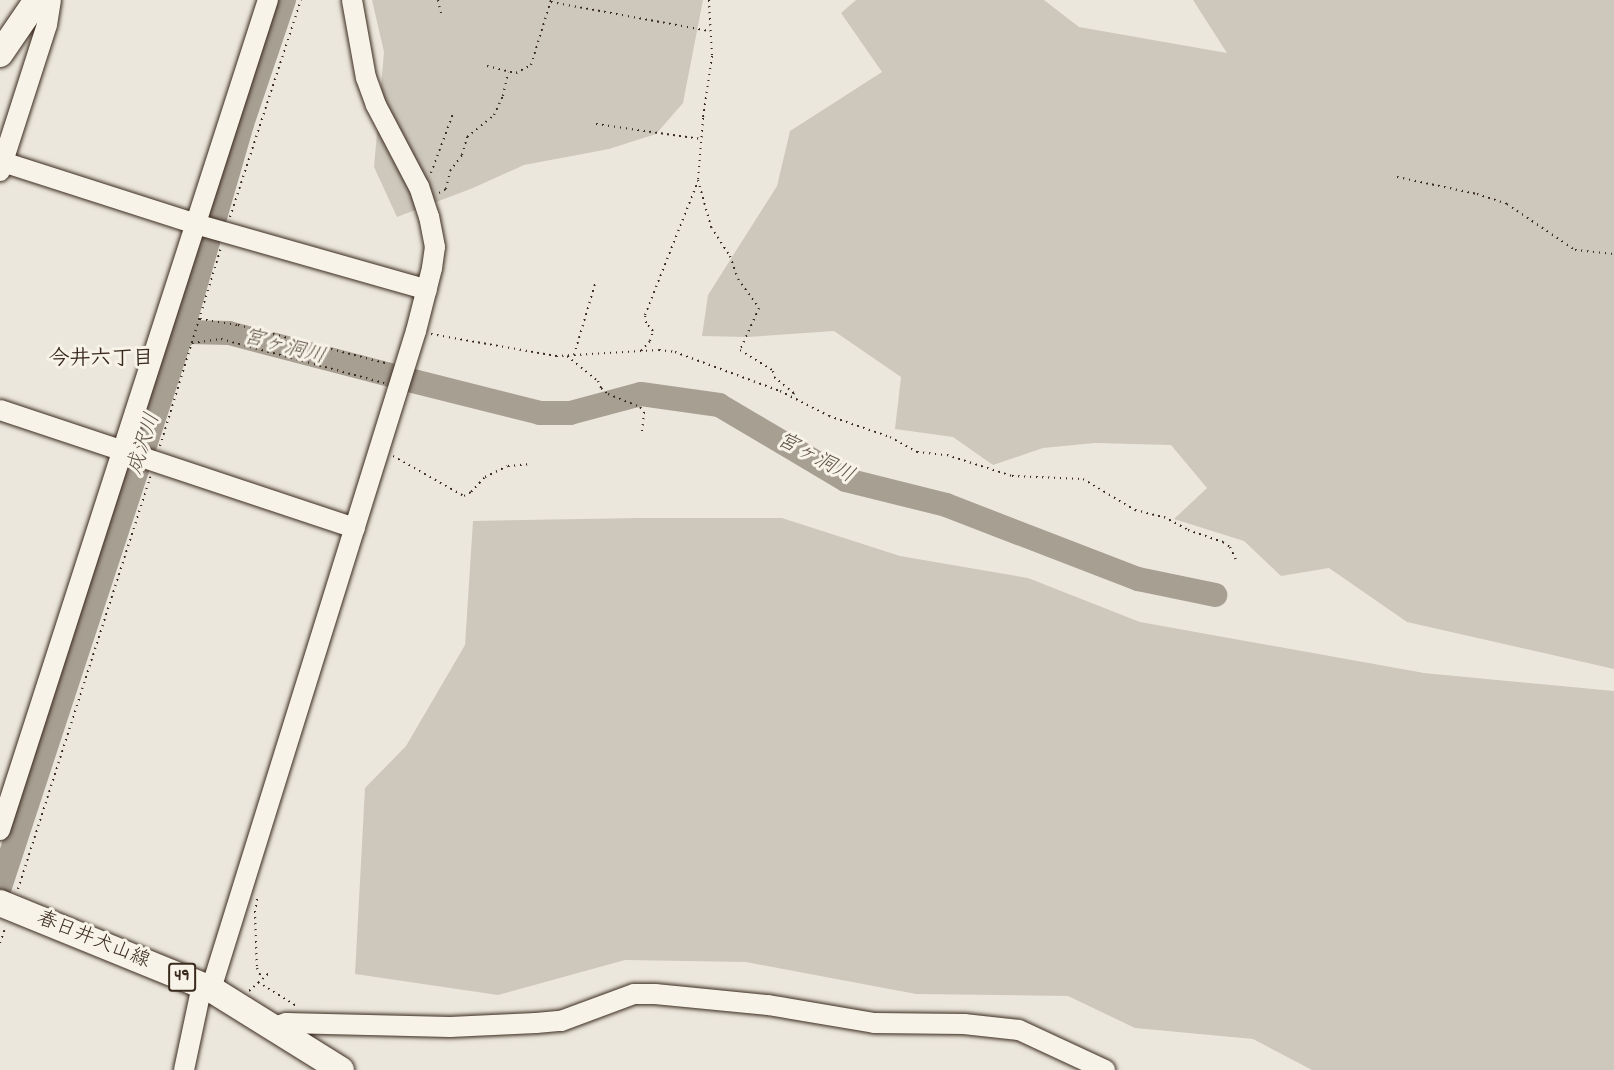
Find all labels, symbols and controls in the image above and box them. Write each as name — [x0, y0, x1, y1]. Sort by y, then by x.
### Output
water label: 宮ヶ洞川 — [240, 325, 328, 371]
district label: 今井六丁目 — [49, 347, 153, 373]
water label: 成沢川 — [123, 410, 167, 478]
water label: 宮ヶ洞川 — [772, 428, 858, 490]
street label: 春日井犬山線 — [33, 907, 153, 975]
road number: 49 — [167, 962, 197, 992]

